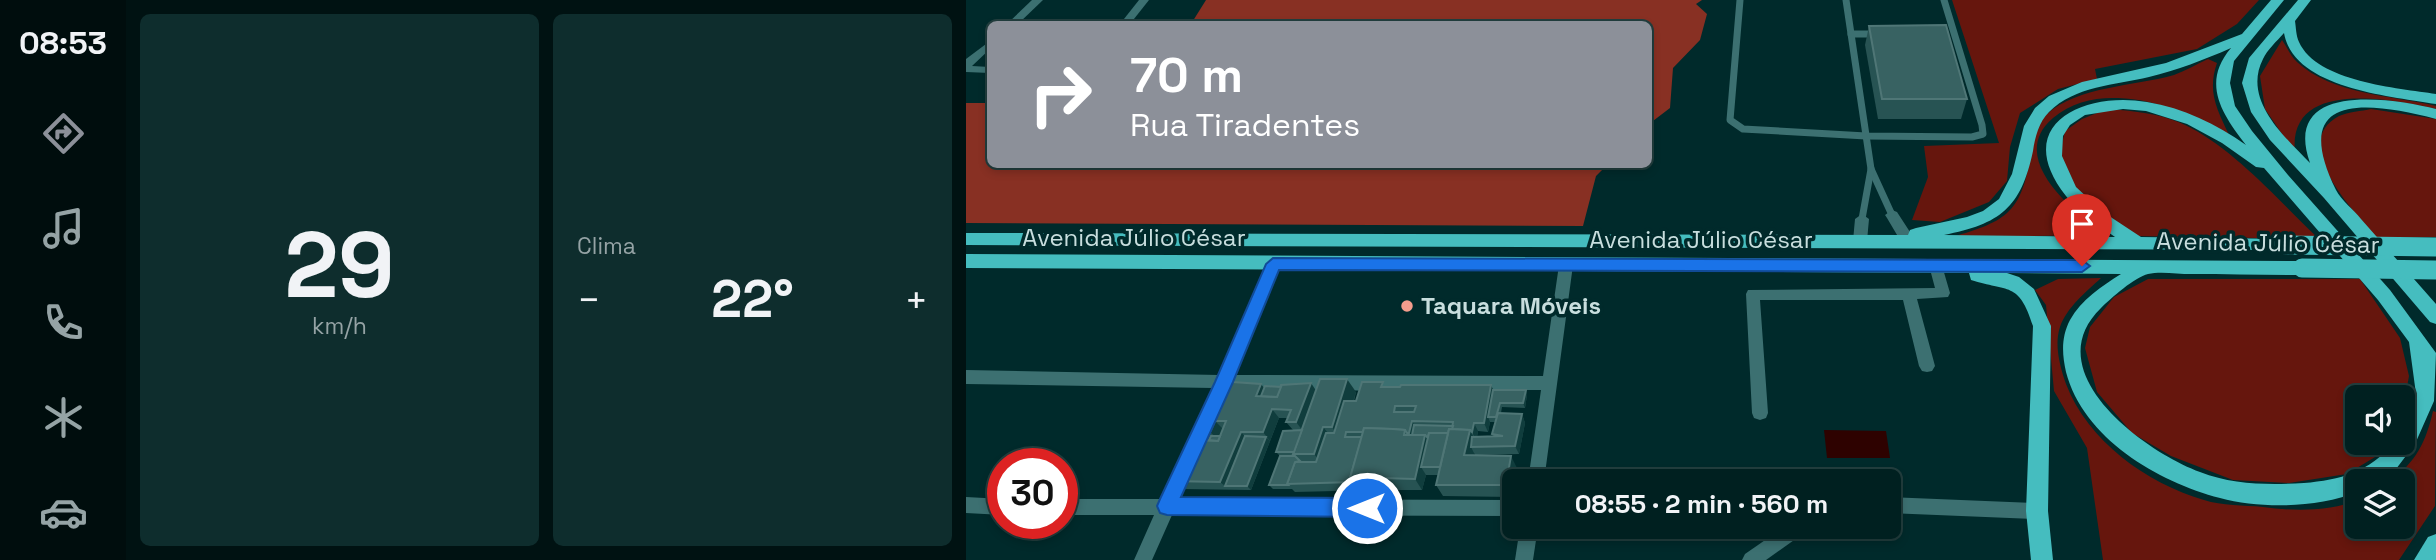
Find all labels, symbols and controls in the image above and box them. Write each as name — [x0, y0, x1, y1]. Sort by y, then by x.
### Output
text: 08:53 — [19, 23, 107, 63]
text: 70 m — [1130, 44, 1243, 106]
icon: right — [1015, 49, 1106, 140]
text: Rua Tiradentes — [1130, 105, 1360, 145]
icon: directions — [39, 109, 88, 158]
pin — [2052, 194, 2112, 266]
icon: music — [39, 204, 88, 253]
icon: arrive — [2063, 205, 2101, 243]
text: 29 — [285, 207, 394, 324]
street label: Avenida Júlio César — [1022, 222, 1246, 253]
street label: Avenida Júlio César — [1589, 224, 1813, 255]
street label: Avenida Júlio César — [2156, 225, 2380, 260]
text: Clima — [577, 231, 636, 261]
text: 22° — [711, 266, 794, 332]
text: − — [577, 276, 601, 324]
text: + — [904, 276, 928, 324]
place label: Taquara Móveis — [1421, 290, 1601, 321]
icon: phone — [39, 298, 88, 347]
marker: Taquara Móveis — [1399, 298, 1415, 314]
text: km/h — [312, 311, 367, 341]
map controls — [2345, 385, 2415, 539]
button: sound — [2345, 385, 2415, 455]
icon: climate — [39, 393, 88, 442]
speed limit sign: 30 — [987, 448, 1078, 539]
button: layers — [2345, 469, 2415, 539]
position arrow — [1330, 471, 1404, 545]
text: 08:55 · 2 min · 560 m — [1575, 487, 1828, 521]
icon: car — [39, 488, 88, 537]

